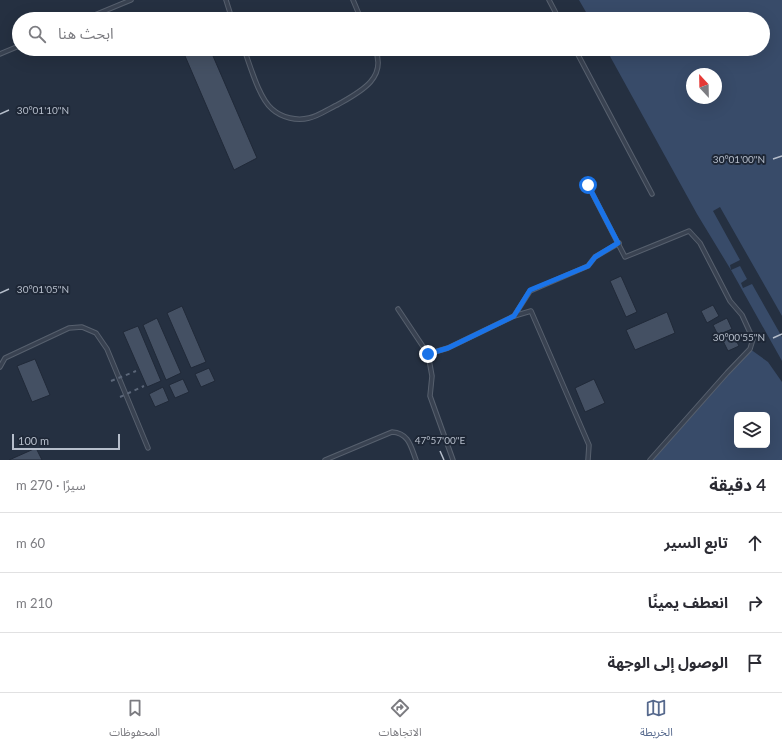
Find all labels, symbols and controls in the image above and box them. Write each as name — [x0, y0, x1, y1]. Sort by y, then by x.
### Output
search box — [12, 12, 770, 56]
icon: search — [26, 23, 48, 45]
text: ابحث هنا — [58, 24, 114, 42]
north arrow — [686, 68, 722, 104]
text: 30°01'10"N — [17, 104, 69, 116]
text: 30°01'00"N — [713, 153, 765, 165]
route start — [579, 176, 597, 194]
text: 30°01'05"N — [17, 283, 69, 295]
text: 30°00'55"N — [713, 331, 765, 343]
route end — [419, 345, 437, 363]
map controls — [734, 412, 770, 448]
button: layers — [734, 412, 770, 448]
scale bar — [12, 432, 120, 451]
text: 100 m — [18, 434, 49, 447]
text: 47°57'00"E — [415, 434, 465, 446]
text: 4 دقيقة — [709, 474, 766, 495]
text: سيرًا · 270 m — [16, 477, 86, 493]
icon: ahead — [744, 532, 766, 554]
text: تابع السير — [664, 533, 728, 551]
text: 60 m — [16, 535, 45, 551]
icon: right — [744, 592, 766, 614]
text: انعطف يمينًا — [648, 593, 728, 611]
text: 210 m — [16, 595, 53, 611]
icon: arrive — [744, 652, 766, 674]
text: الوصول إلى الوجهة — [607, 653, 728, 671]
tab: المحفوظات — [109, 697, 160, 744]
tab: الاتجاهات — [379, 697, 422, 744]
tab: الخريطة — [640, 697, 673, 744]

